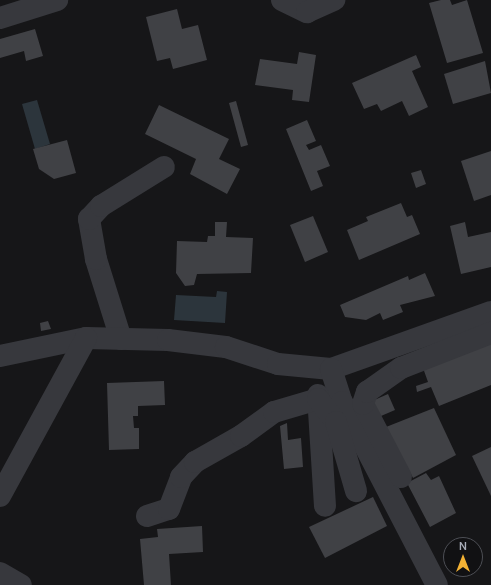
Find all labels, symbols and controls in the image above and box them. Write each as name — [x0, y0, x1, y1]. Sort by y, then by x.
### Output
north arrow — [443, 537, 483, 577]
text: N — [459, 538, 467, 553]

